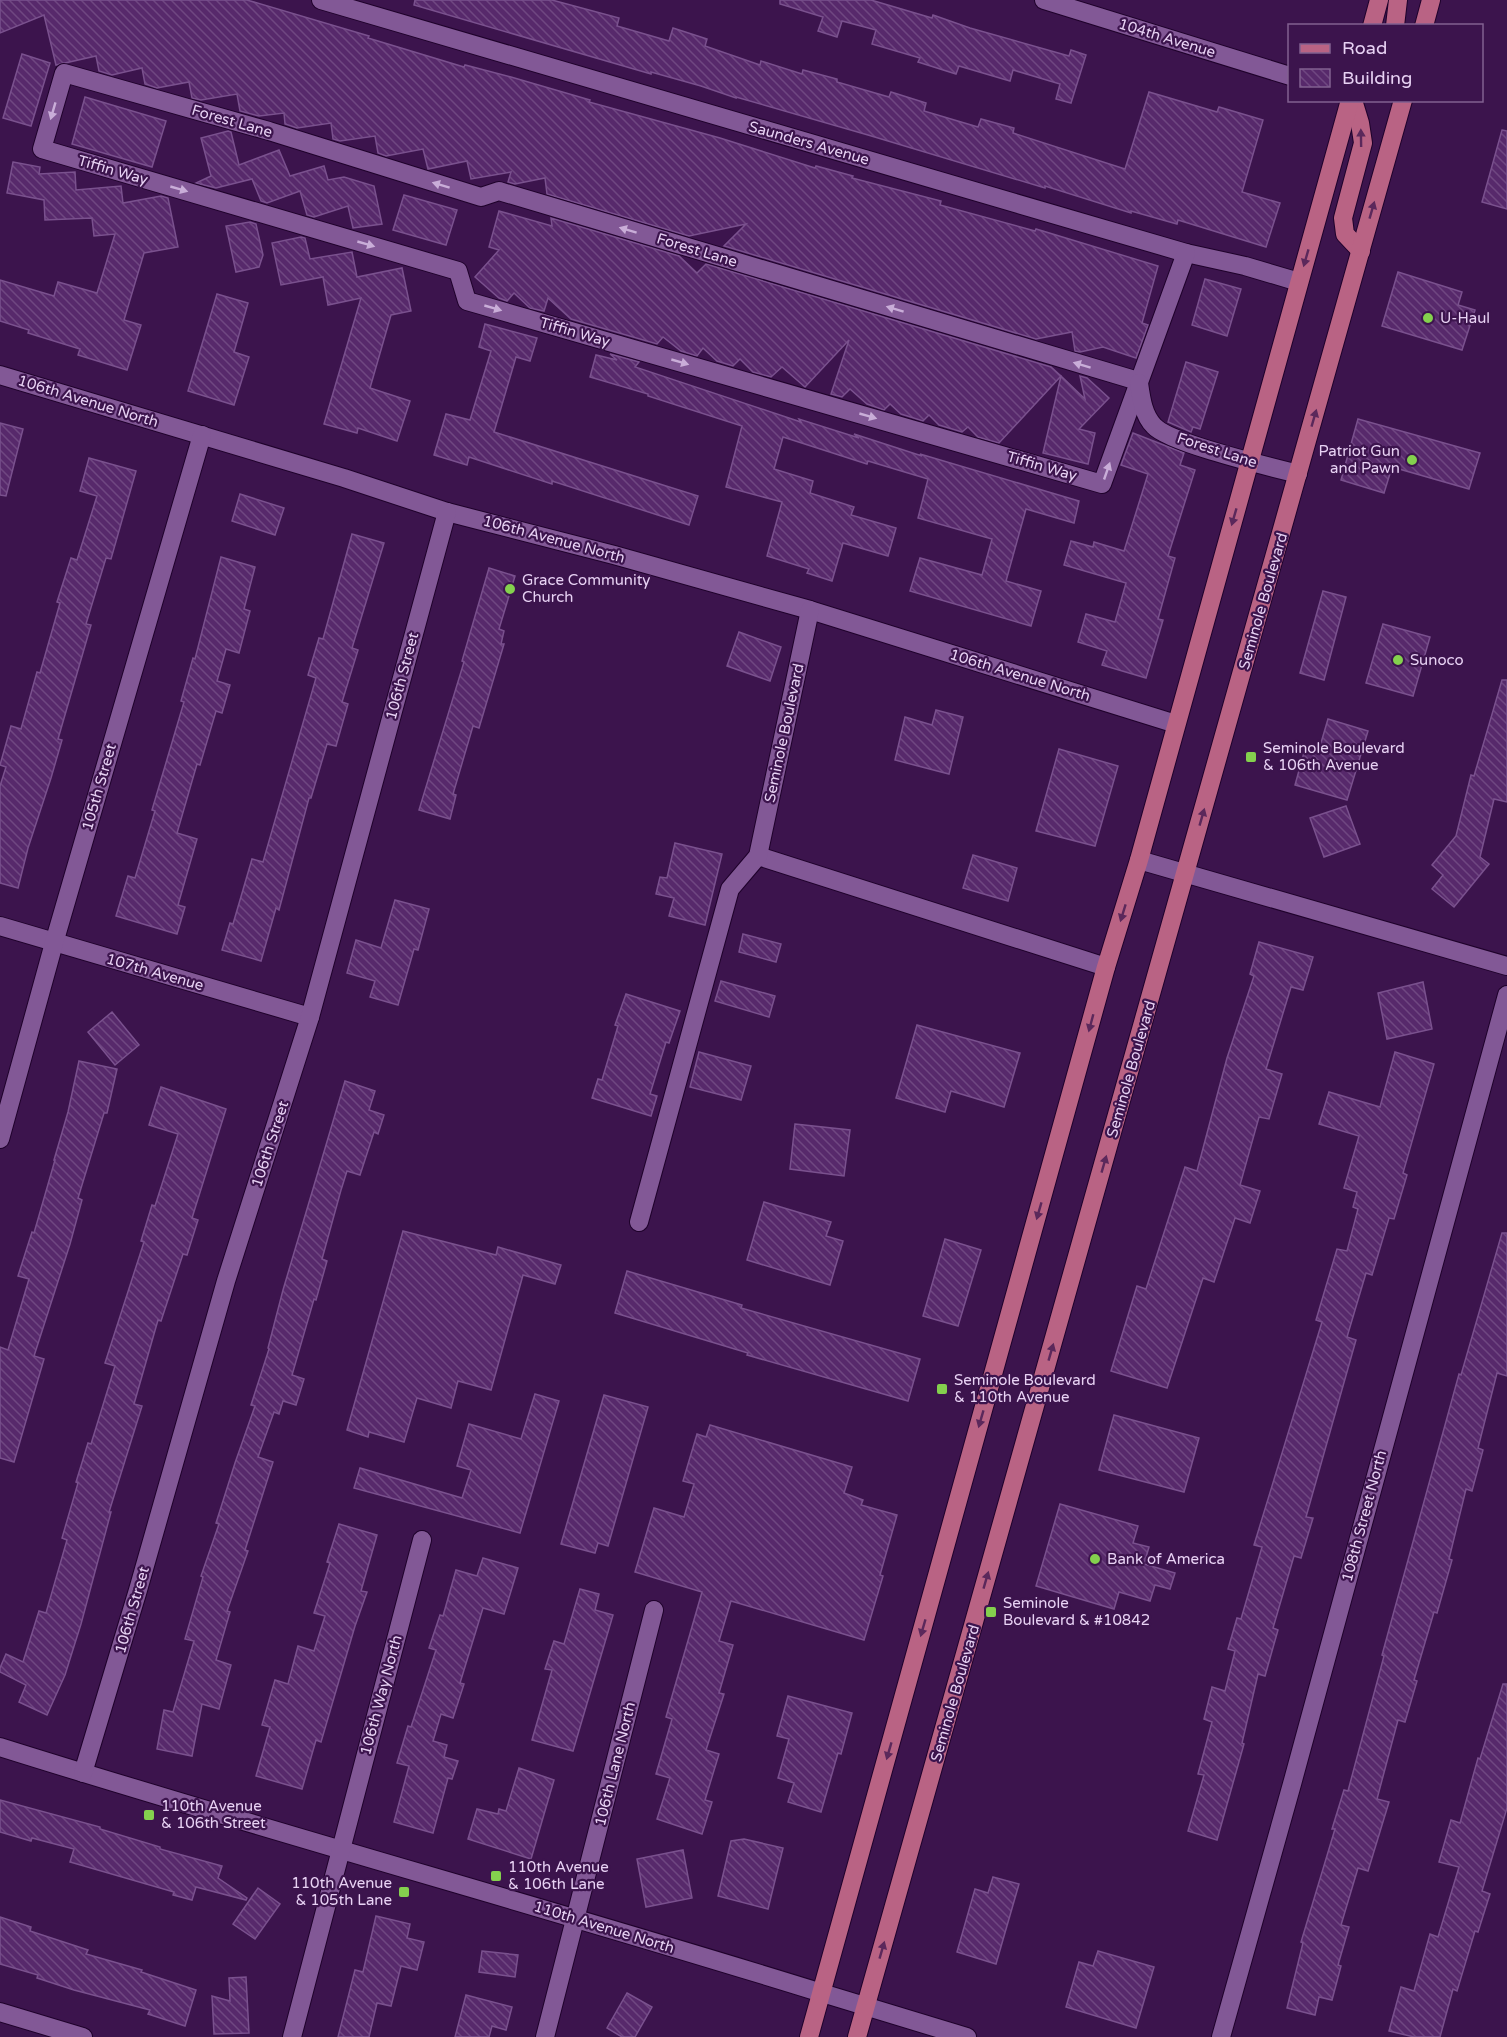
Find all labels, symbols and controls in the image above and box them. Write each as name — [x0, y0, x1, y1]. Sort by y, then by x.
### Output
street label: 104th Avenue — [1116, 15, 1218, 61]
legend — [1288, 24, 1483, 102]
text: Road — [1342, 37, 1387, 59]
text: Building — [1342, 67, 1412, 89]
street label: Forest Lane — [190, 101, 274, 141]
one-way arrow — [48, 102, 57, 120]
street label: Saunders Avenue — [747, 117, 871, 169]
one-way arrow — [1356, 129, 1366, 148]
street label: Tiffin Way — [76, 151, 150, 189]
one-way arrow — [432, 180, 450, 189]
one-way arrow — [170, 185, 188, 194]
one-way arrow — [1368, 201, 1377, 219]
one-way arrow — [619, 225, 637, 234]
street label: Forest Lane — [655, 229, 739, 271]
one-way arrow — [357, 240, 375, 249]
one-way arrow — [1301, 249, 1310, 267]
one-way arrow — [484, 304, 502, 313]
one-way arrow — [886, 304, 904, 313]
place label: U-Haul — [1440, 309, 1490, 327]
marker: U-Haul — [1421, 311, 1435, 325]
street label: Tiffin Way — [538, 313, 612, 351]
one-way arrow — [671, 358, 689, 367]
one-way arrow — [1073, 360, 1091, 369]
street label: 106th Avenue North — [15, 371, 161, 431]
one-way arrow — [1310, 409, 1319, 427]
one-way arrow — [859, 412, 877, 421]
street label: Forest Lane — [1175, 429, 1259, 471]
place label: Patriot Gun and Pawn — [1319, 442, 1400, 477]
street label: Tiffin Way — [1005, 447, 1079, 485]
marker: Patriot Gun and Pawn — [1405, 453, 1419, 467]
one-way arrow — [1102, 462, 1112, 480]
one-way arrow — [1229, 508, 1238, 526]
street label: 106th Avenue North — [481, 511, 627, 567]
street label: Seminole Boulevard — [1235, 530, 1291, 672]
place label: Grace Community Church — [522, 571, 650, 606]
marker: Grace Community Church — [503, 582, 517, 596]
street label: 106th Street — [382, 630, 422, 722]
street label: 106th Avenue North — [947, 645, 1093, 705]
place label: Sunoco — [1410, 651, 1464, 669]
marker: Sunoco — [1391, 653, 1405, 667]
street label: Seminole Boulevard — [760, 662, 808, 804]
place label: Seminole Boulevard & 106th Avenue — [1263, 739, 1405, 774]
street label: 105th Street — [78, 741, 120, 833]
marker: Seminole Boulevard & 106th Avenue — [1244, 750, 1258, 764]
one-way arrow — [1198, 808, 1207, 826]
one-way arrow — [1118, 904, 1127, 922]
street label: 107th Avenue — [104, 949, 206, 995]
street label: Seminole Boulevard — [1103, 998, 1159, 1140]
one-way arrow — [1086, 1015, 1095, 1033]
street label: 106th Street — [248, 1098, 293, 1190]
one-way arrow — [1100, 1155, 1109, 1173]
one-way arrow — [1034, 1202, 1043, 1220]
one-way arrow — [1047, 1343, 1056, 1361]
place label: Seminole Boulevard & 110th Avenue — [954, 1371, 1096, 1406]
marker: Seminole Boulevard & 110th Avenue — [935, 1382, 949, 1396]
one-way arrow — [976, 1411, 985, 1429]
street label: 108th Street North — [1338, 1448, 1390, 1584]
place label: Bank of America — [1107, 1550, 1225, 1568]
marker: Bank of America — [1088, 1552, 1102, 1566]
street label: 106th Street — [111, 1564, 153, 1656]
one-way arrow — [982, 1571, 991, 1589]
place label: Seminole Boulevard & #10842 — [1003, 1594, 1150, 1629]
marker: Seminole Boulevard & #10842 — [984, 1605, 998, 1619]
one-way arrow — [918, 1619, 927, 1637]
street label: Seminole Boulevard — [927, 1622, 983, 1764]
street label: 106th Way North — [356, 1633, 406, 1757]
street label: 106th Lane North — [591, 1700, 639, 1828]
one-way arrow — [884, 1742, 893, 1760]
place label: 110th Avenue & 106th Street — [161, 1797, 266, 1832]
marker: 110th Avenue & 106th Street — [142, 1808, 156, 1822]
place label: 110th Avenue & 106th Lane — [508, 1858, 609, 1893]
marker: 110th Avenue & 106th Lane — [489, 1869, 503, 1883]
place label: 110th Avenue & 105th Lane — [291, 1874, 392, 1909]
marker: 110th Avenue & 105th Lane — [397, 1885, 411, 1899]
street label: 110th Avenue North — [531, 1897, 677, 1957]
one-way arrow — [878, 1941, 887, 1959]

